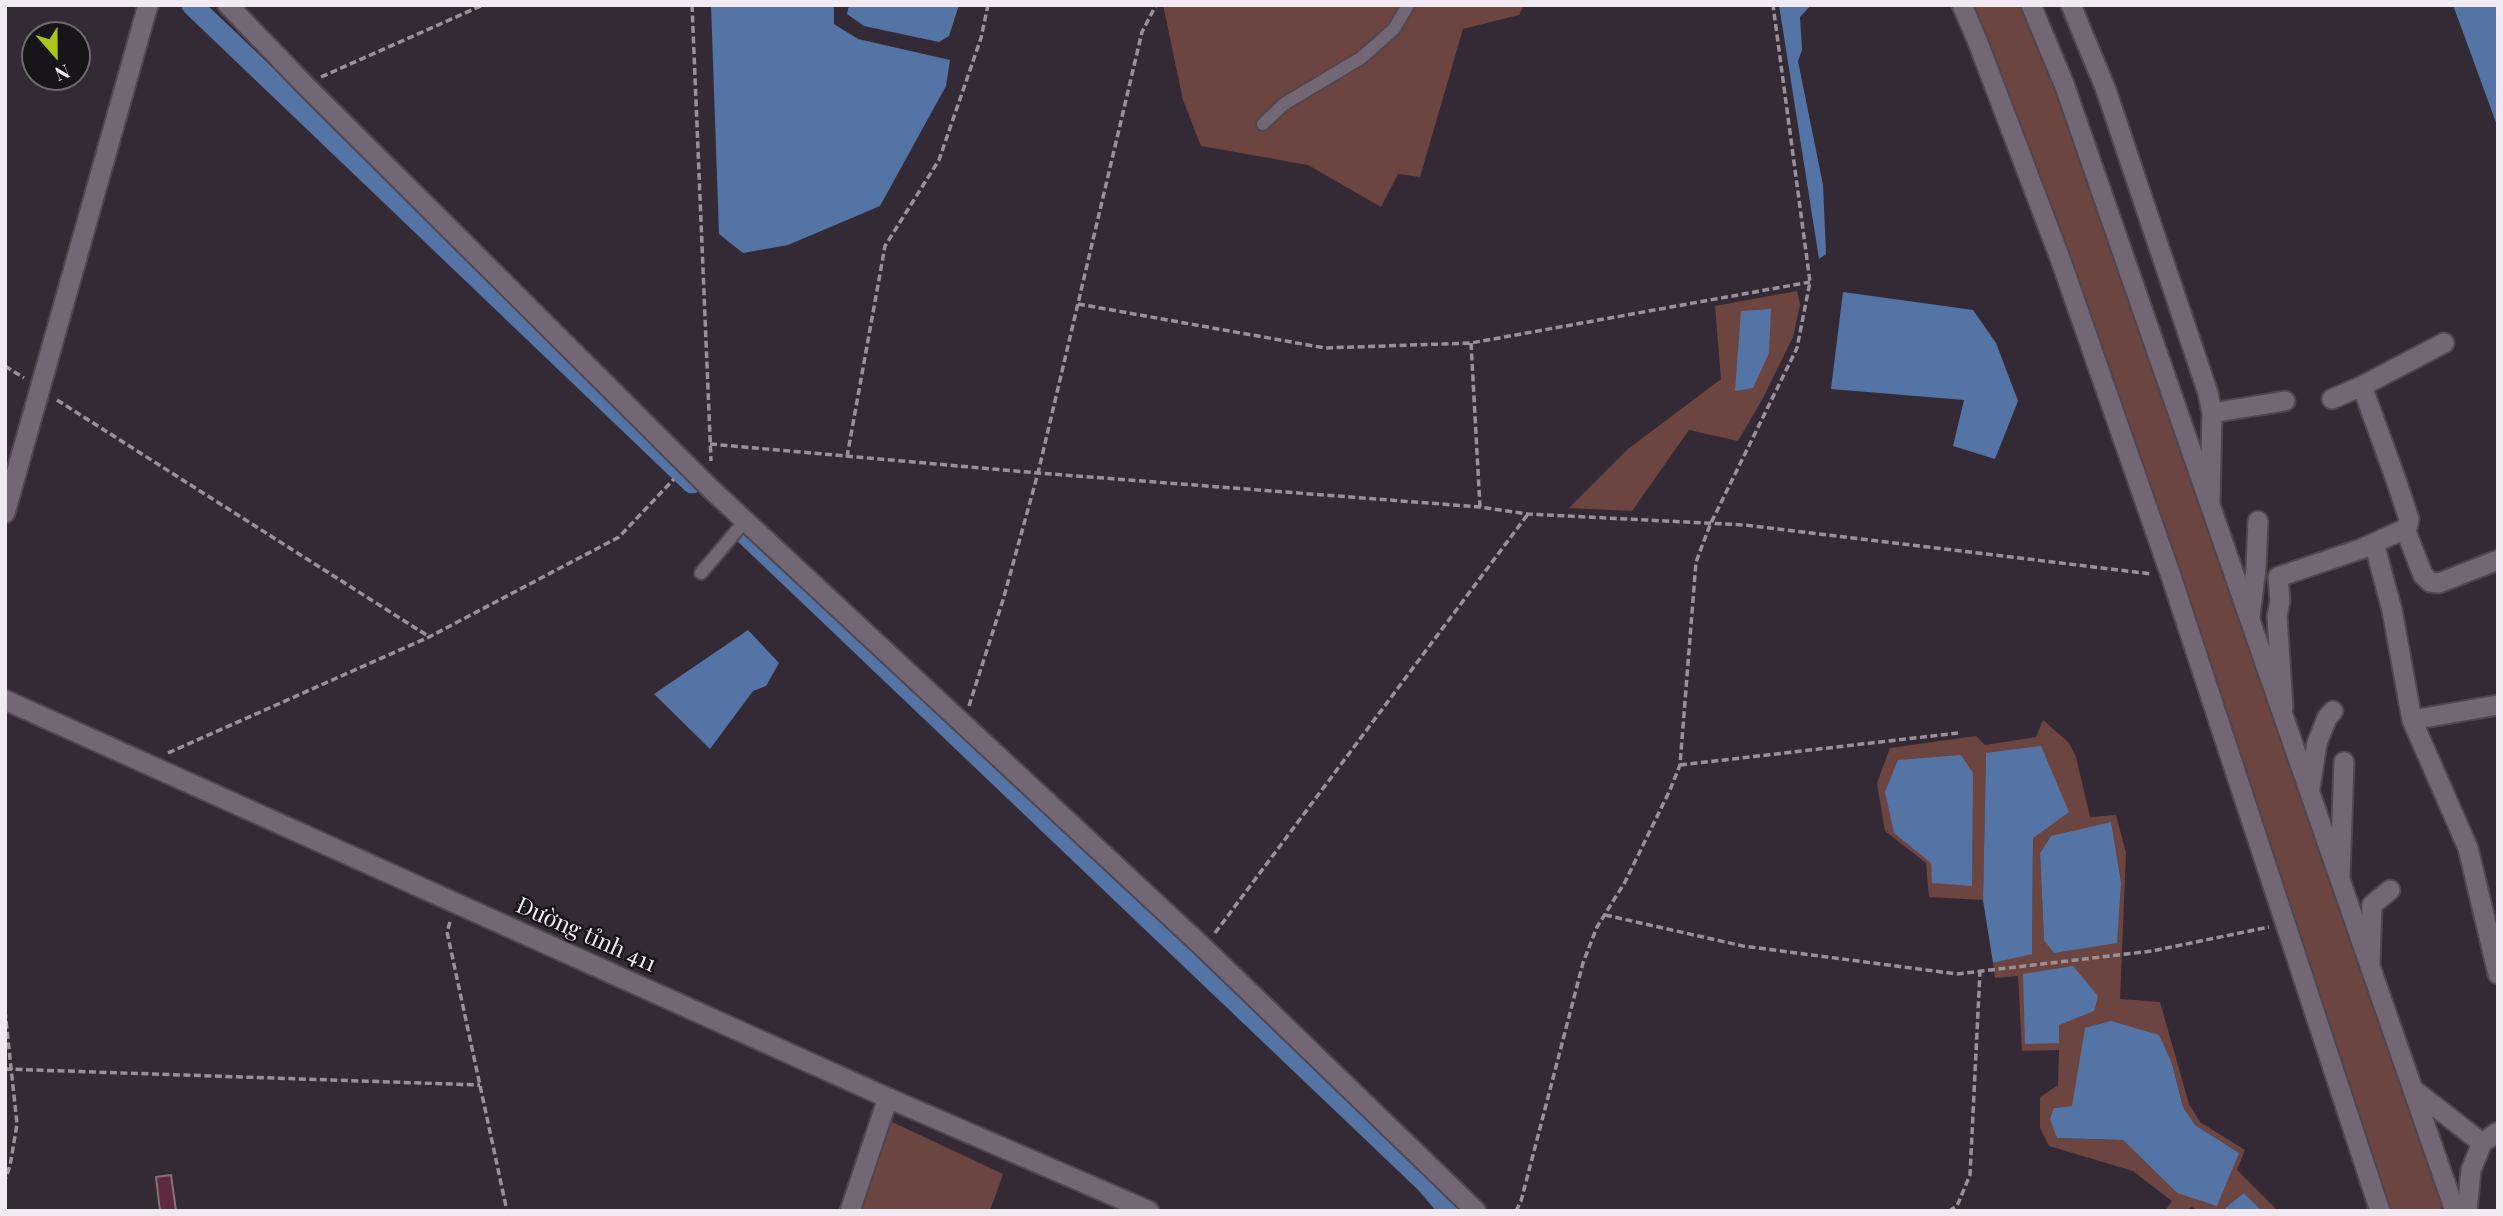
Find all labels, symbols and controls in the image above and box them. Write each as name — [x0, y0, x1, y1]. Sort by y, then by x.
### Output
north arrow — [21, 21, 91, 91]
text: N — [52, 59, 74, 88]
street label: Đường tỉnh 411 — [512, 892, 660, 978]

